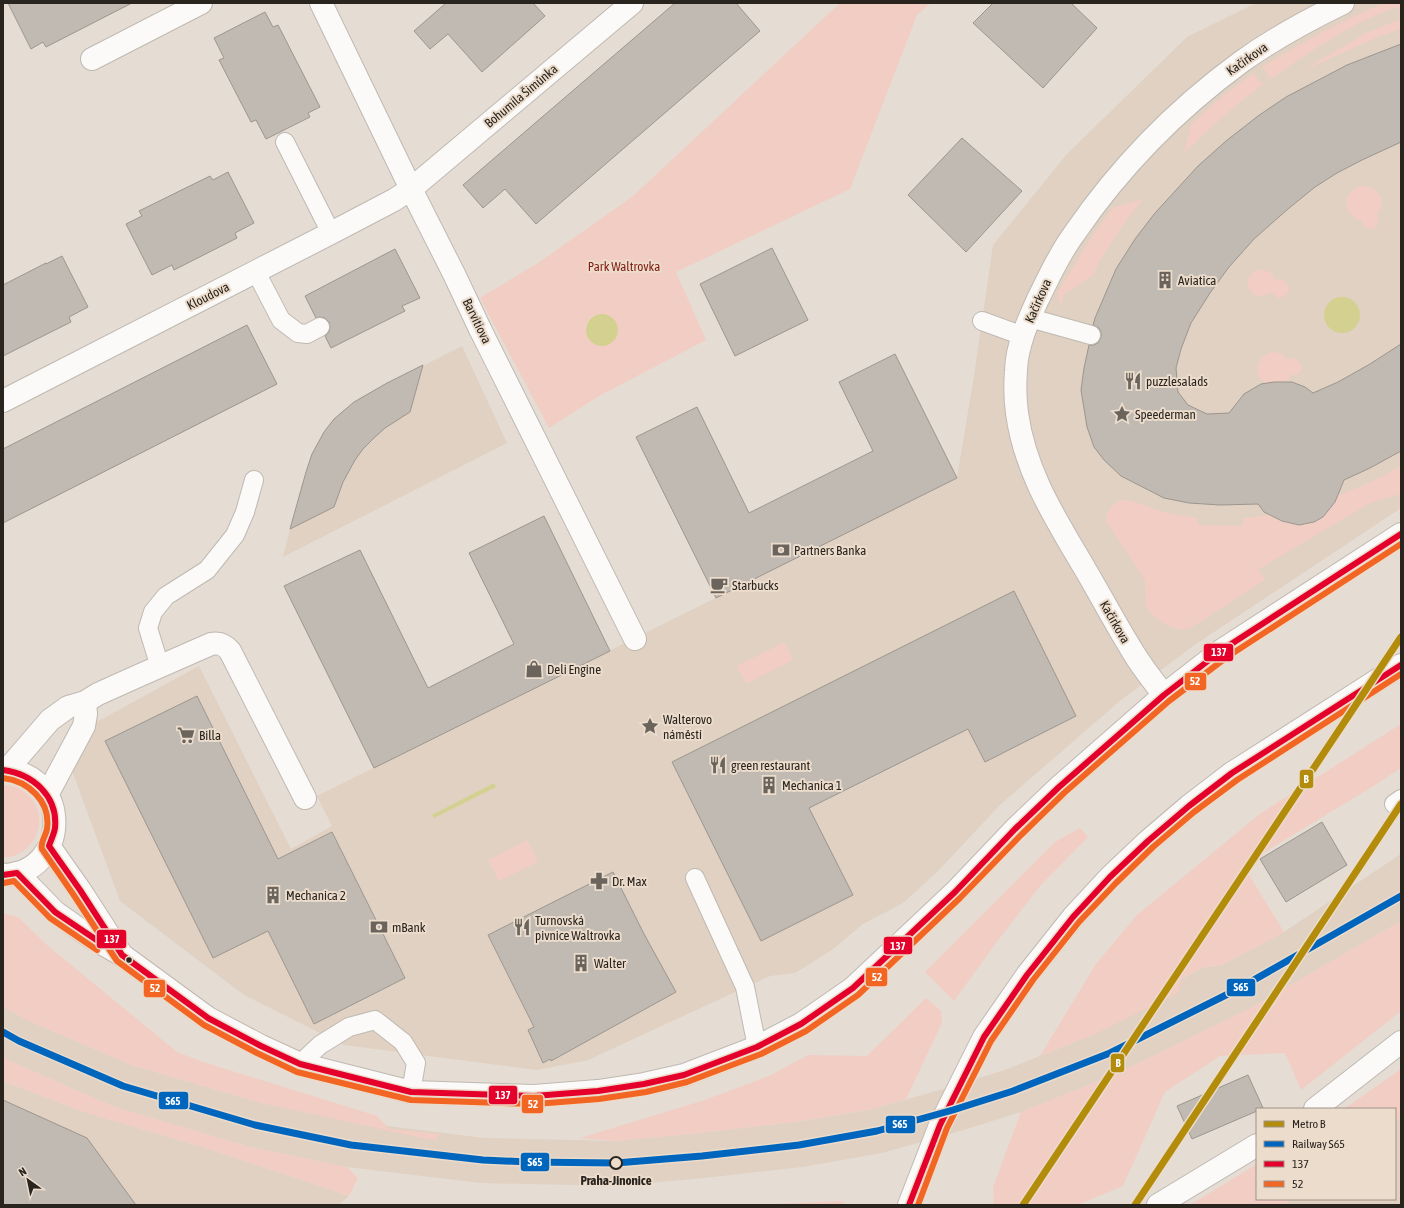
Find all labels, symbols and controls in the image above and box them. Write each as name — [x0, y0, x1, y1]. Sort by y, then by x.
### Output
street label: Kačírkova — [1224, 40, 1270, 78]
street label: Bohumila Šimůnka — [481, 61, 561, 131]
park label: Park Waltrovka — [588, 259, 660, 274]
building icon: Aviatica — [1155, 270, 1175, 290]
place label: Aviatica — [1178, 273, 1216, 288]
street label: Kačírkova — [1022, 277, 1054, 325]
street label: Kloudova — [184, 279, 232, 313]
street label: Barvitiova — [460, 296, 494, 346]
restaurant icon: puzzlesalads — [1123, 371, 1143, 391]
place label: puzzlesalads — [1146, 374, 1208, 389]
place icon: Speederman — [1112, 404, 1132, 424]
place label: Speederman — [1135, 407, 1196, 422]
bank icon: Partners Banka — [771, 540, 791, 560]
place label: Partners Banka — [794, 543, 866, 558]
cafe icon: Starbucks — [709, 575, 729, 595]
place label: Starbucks — [732, 578, 779, 593]
street label: Kačírkova — [1097, 598, 1133, 646]
line badge: 137 — [1203, 643, 1234, 662]
text: 137 — [1211, 646, 1227, 658]
shop icon: Deli Engine — [524, 659, 544, 679]
place label: Deli Engine — [547, 662, 601, 677]
line badge: 52 — [1184, 672, 1207, 691]
text: 52 — [1190, 675, 1200, 687]
place label: Walterovo náměstí — [663, 712, 712, 742]
place icon: Walterovo náměstí — [640, 716, 660, 736]
supermarket icon: Billa — [176, 725, 196, 745]
place label: Billa — [199, 728, 221, 743]
restaurant icon: green restaurant — [708, 755, 728, 775]
place label: green restaurant — [731, 758, 811, 773]
line badge: B — [1299, 769, 1314, 789]
text: B — [1303, 773, 1309, 785]
building icon: Mechanica 1 — [759, 775, 779, 795]
place label: Mechanica 1 — [782, 778, 842, 793]
pharmacy icon: Dr. Max — [589, 871, 609, 891]
place label: Dr. Max — [612, 874, 647, 889]
building icon: Mechanica 2 — [263, 885, 283, 905]
place label: Mechanica 2 — [286, 888, 346, 903]
place label: Turnovská pivnice Waltrovka — [535, 913, 621, 943]
bank icon: mBank — [369, 917, 389, 937]
restaurant icon: Turnovská pivnice Waltrovka — [512, 917, 532, 937]
place label: mBank — [392, 920, 426, 935]
line badge: 137 — [96, 929, 127, 949]
text: 137 — [104, 933, 120, 945]
line badge: 137 — [883, 936, 913, 955]
text: 137 — [890, 940, 906, 952]
building icon: Walter — [571, 953, 591, 973]
unlabelled marker — [124, 955, 134, 965]
place label: Walter — [594, 956, 626, 971]
line badge: 52 — [865, 967, 888, 987]
text: 52 — [872, 971, 882, 983]
line badge: S65 — [1226, 978, 1256, 997]
line badge: 52 — [143, 979, 166, 998]
text: S65 — [1234, 981, 1248, 993]
text: 52 — [150, 982, 160, 994]
line badge: B — [1110, 1053, 1125, 1073]
text: B — [1115, 1057, 1121, 1069]
line badge: 137 — [488, 1085, 518, 1105]
text: 137 — [495, 1089, 511, 1101]
line badge: S65 — [158, 1091, 189, 1110]
line badge: 52 — [521, 1094, 544, 1114]
text: S65 — [166, 1095, 180, 1107]
text: 52 — [528, 1098, 538, 1110]
legend — [1256, 1108, 1396, 1200]
line badge: S65 — [885, 1115, 916, 1134]
text: Metro B — [1292, 1117, 1326, 1131]
text: S65 — [893, 1118, 907, 1130]
text: Railway S65 — [1292, 1137, 1345, 1151]
line badge: S65 — [520, 1152, 550, 1172]
text: S65 — [528, 1156, 542, 1168]
marker: Praha-Jinonice — [609, 1156, 623, 1170]
text: 137 — [1292, 1157, 1309, 1171]
north arrow — [8, 1160, 48, 1200]
text: N — [17, 1165, 29, 1178]
place label: Praha-Jinonice — [580, 1173, 652, 1188]
text: 52 — [1292, 1177, 1303, 1191]

